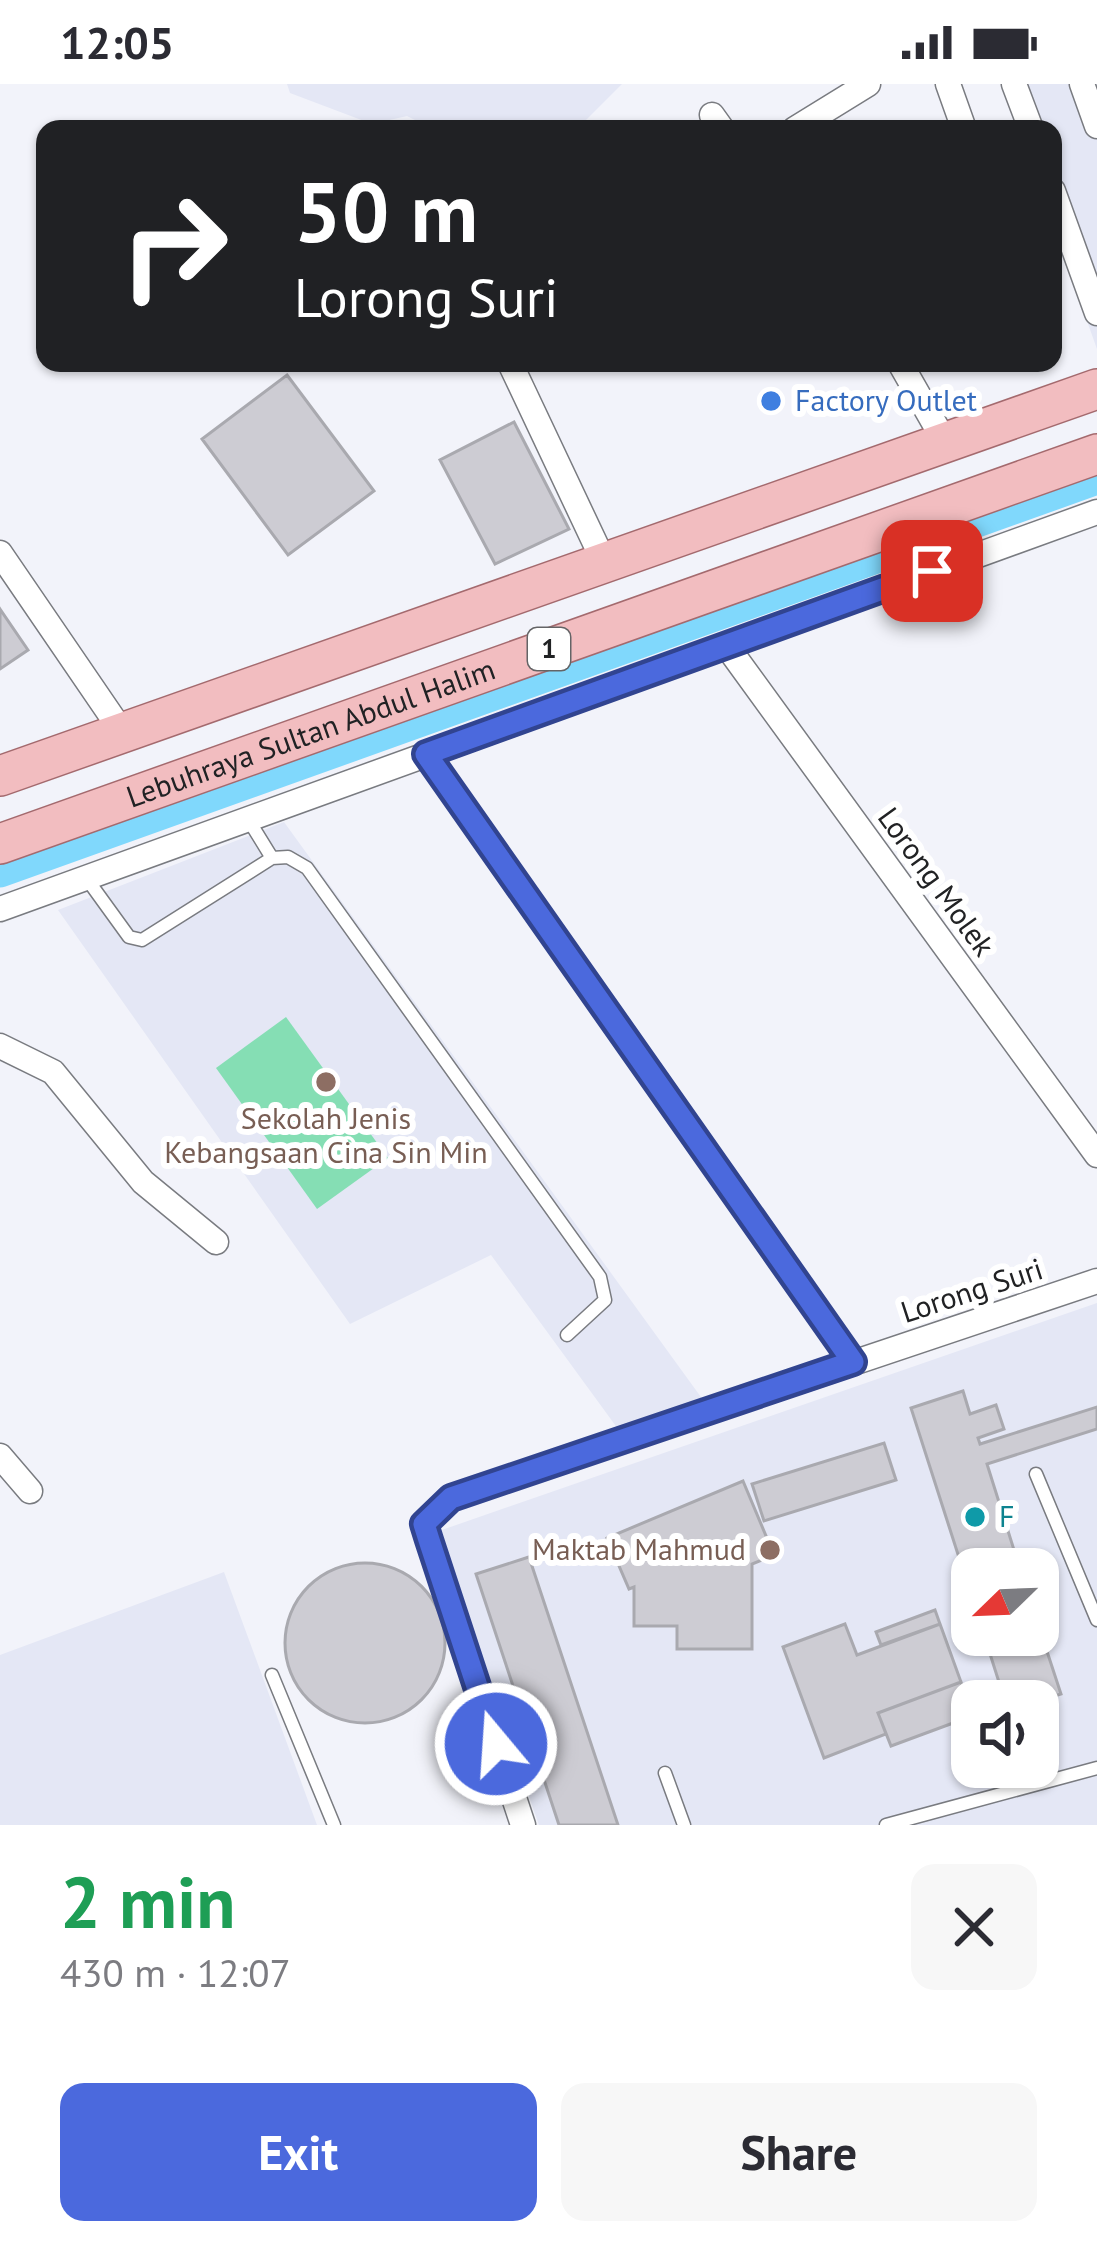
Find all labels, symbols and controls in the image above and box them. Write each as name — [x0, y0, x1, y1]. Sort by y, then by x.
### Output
text: 12:05 — [60, 13, 174, 71]
text: 50 m — [294, 156, 478, 265]
icon: right — [96, 168, 252, 324]
text: Lorong Suri — [294, 262, 559, 332]
place label: Factory Outlet — [795, 380, 977, 419]
marker: Factory Outlet — [758, 388, 784, 414]
pin — [881, 520, 983, 622]
icon: arrive — [899, 538, 965, 604]
road number: 1 — [528, 628, 570, 670]
street label: Lebuhraya Sultan Abdul Halim — [121, 649, 500, 815]
street label: Lorong Molek — [870, 799, 1005, 964]
marker: Sekolah Jenis Kebangsaan Cina Sin Min — [313, 1069, 339, 1095]
place label: Sekolah Jenis Kebangsaan Cina Sin Min — [164, 1098, 488, 1171]
street label: Lorong Suri — [896, 1248, 1047, 1331]
place label: F — [999, 1496, 1015, 1535]
marker: F — [962, 1504, 988, 1530]
place label: Maktab Mahmud — [532, 1529, 746, 1568]
marker: Maktab Mahmud — [757, 1537, 783, 1563]
north arrow — [951, 1548, 1059, 1656]
map controls — [951, 1548, 1059, 1788]
button: sound — [951, 1680, 1059, 1788]
position arrow — [433, 1681, 559, 1807]
text: 2 min — [60, 1855, 236, 1948]
button: close — [911, 1864, 1037, 1990]
text: 430 m · 12:07 — [60, 1947, 291, 1998]
button: Exit — [60, 2083, 537, 2221]
button: Share — [561, 2083, 1037, 2221]

